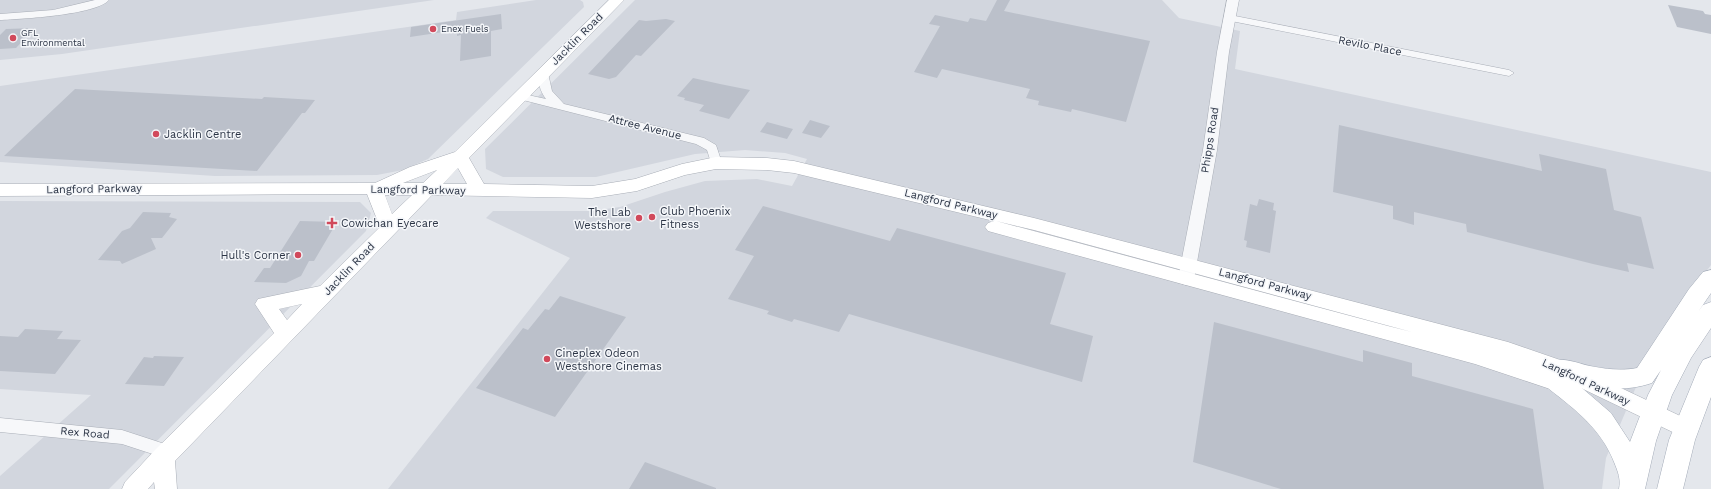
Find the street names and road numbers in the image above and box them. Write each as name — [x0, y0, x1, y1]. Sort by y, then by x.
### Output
street label: Jacklin Road — [548, 10, 606, 68]
street label: Revilo Place — [1337, 33, 1403, 59]
street label: Phipps Road — [1198, 106, 1222, 174]
street label: Attree Avenue — [607, 112, 683, 142]
street label: Langford Parkway — [46, 182, 142, 196]
street label: Langford Parkway — [370, 183, 466, 197]
street label: Langford Parkway — [903, 186, 999, 222]
street label: Jacklin Road — [321, 240, 377, 298]
street label: Langford Parkway — [1217, 265, 1313, 303]
street label: Langford Parkway — [1540, 356, 1632, 408]
street label: Rex Road — [60, 424, 110, 442]

